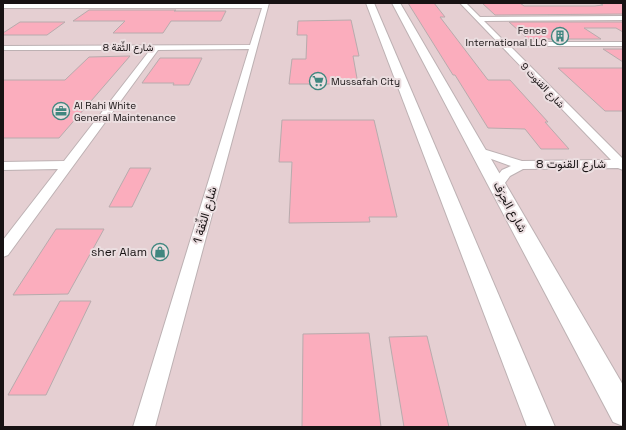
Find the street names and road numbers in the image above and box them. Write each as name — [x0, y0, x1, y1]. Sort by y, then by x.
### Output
street label: شارع الثِّقة 8 — [103, 40, 153, 54]
street label: شارع القنوت 9 — [518, 60, 568, 111]
street label: شارع القنوت 8 — [536, 156, 606, 173]
street label: شارع الحِرَف — [489, 179, 531, 236]
street label: شارع الثِّقة 1 — [189, 185, 222, 246]

